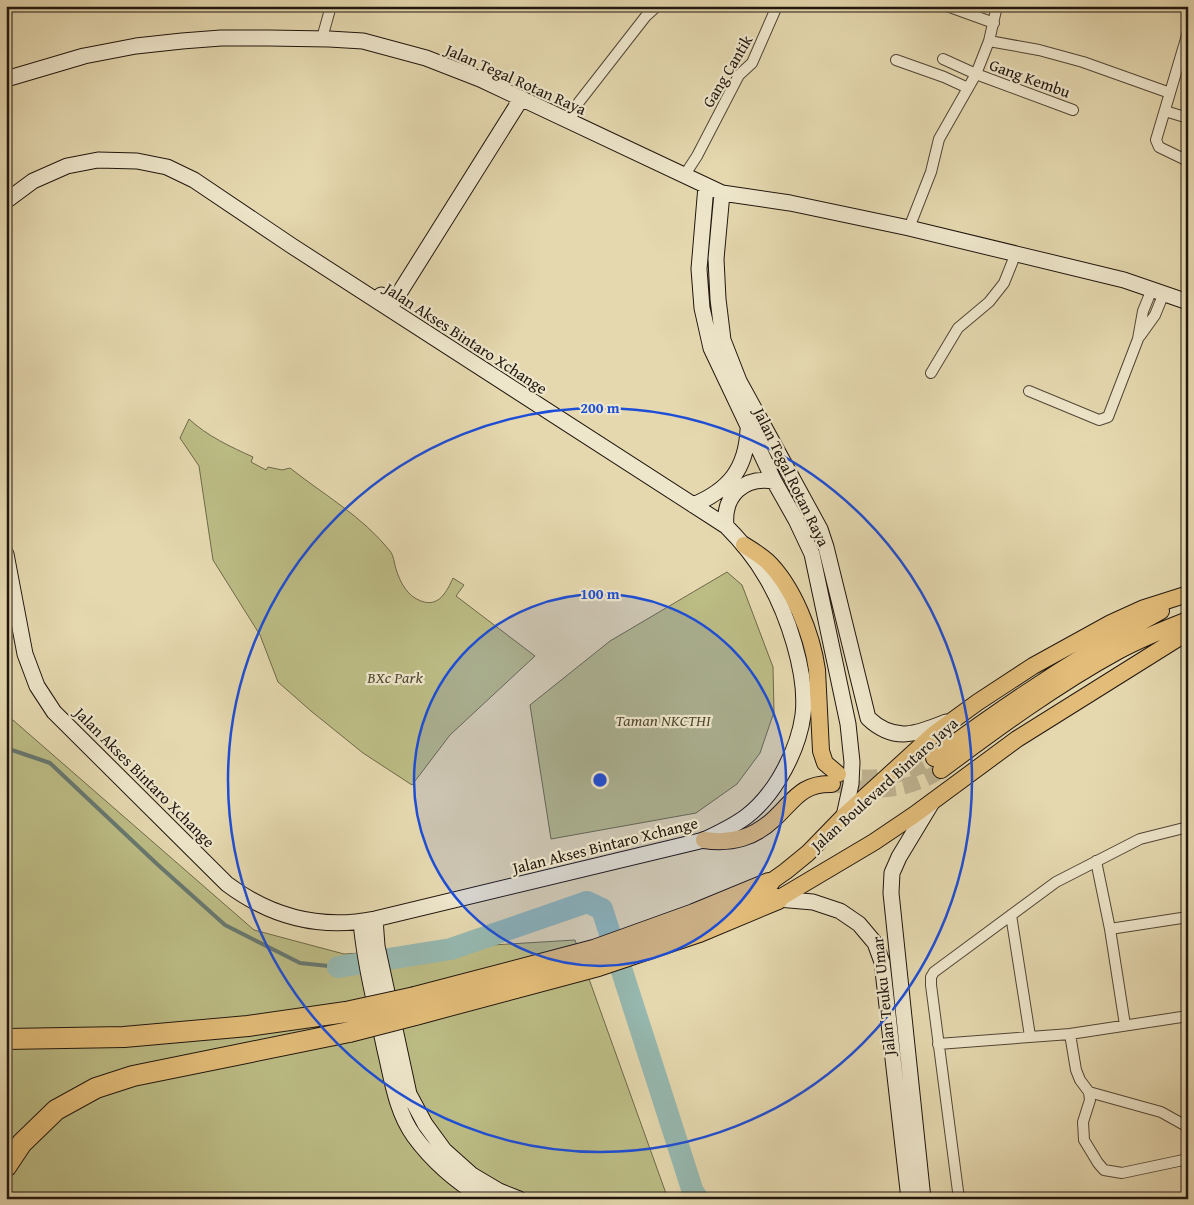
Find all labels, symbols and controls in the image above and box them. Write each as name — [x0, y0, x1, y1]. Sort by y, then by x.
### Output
street label: Gang Cantik — [696, 29, 759, 112]
street label: Jalan Tegal Rotan Raya — [440, 36, 591, 121]
street label: Gang Kembu — [986, 52, 1074, 104]
street label: Jalan Akses Bintaro Xchange — [378, 275, 552, 400]
text: 200 m — [580, 397, 620, 418]
street label: Jalan Tegal Rotan Raya — [747, 402, 836, 551]
text: 100 m — [580, 583, 620, 604]
park label: BXc Park — [366, 665, 423, 689]
street label: Jalan Akses Bintaro Xchange — [68, 700, 221, 853]
park label: Taman NKCTHI — [615, 708, 711, 732]
street label: Jalan Boulevard Bintaro Jaya — [804, 711, 963, 858]
centre of rings — [591, 771, 609, 789]
street label: Jalan Akses Bintaro Xchange — [508, 810, 700, 880]
street label: Jalan Teuku Umar — [865, 935, 901, 1059]

